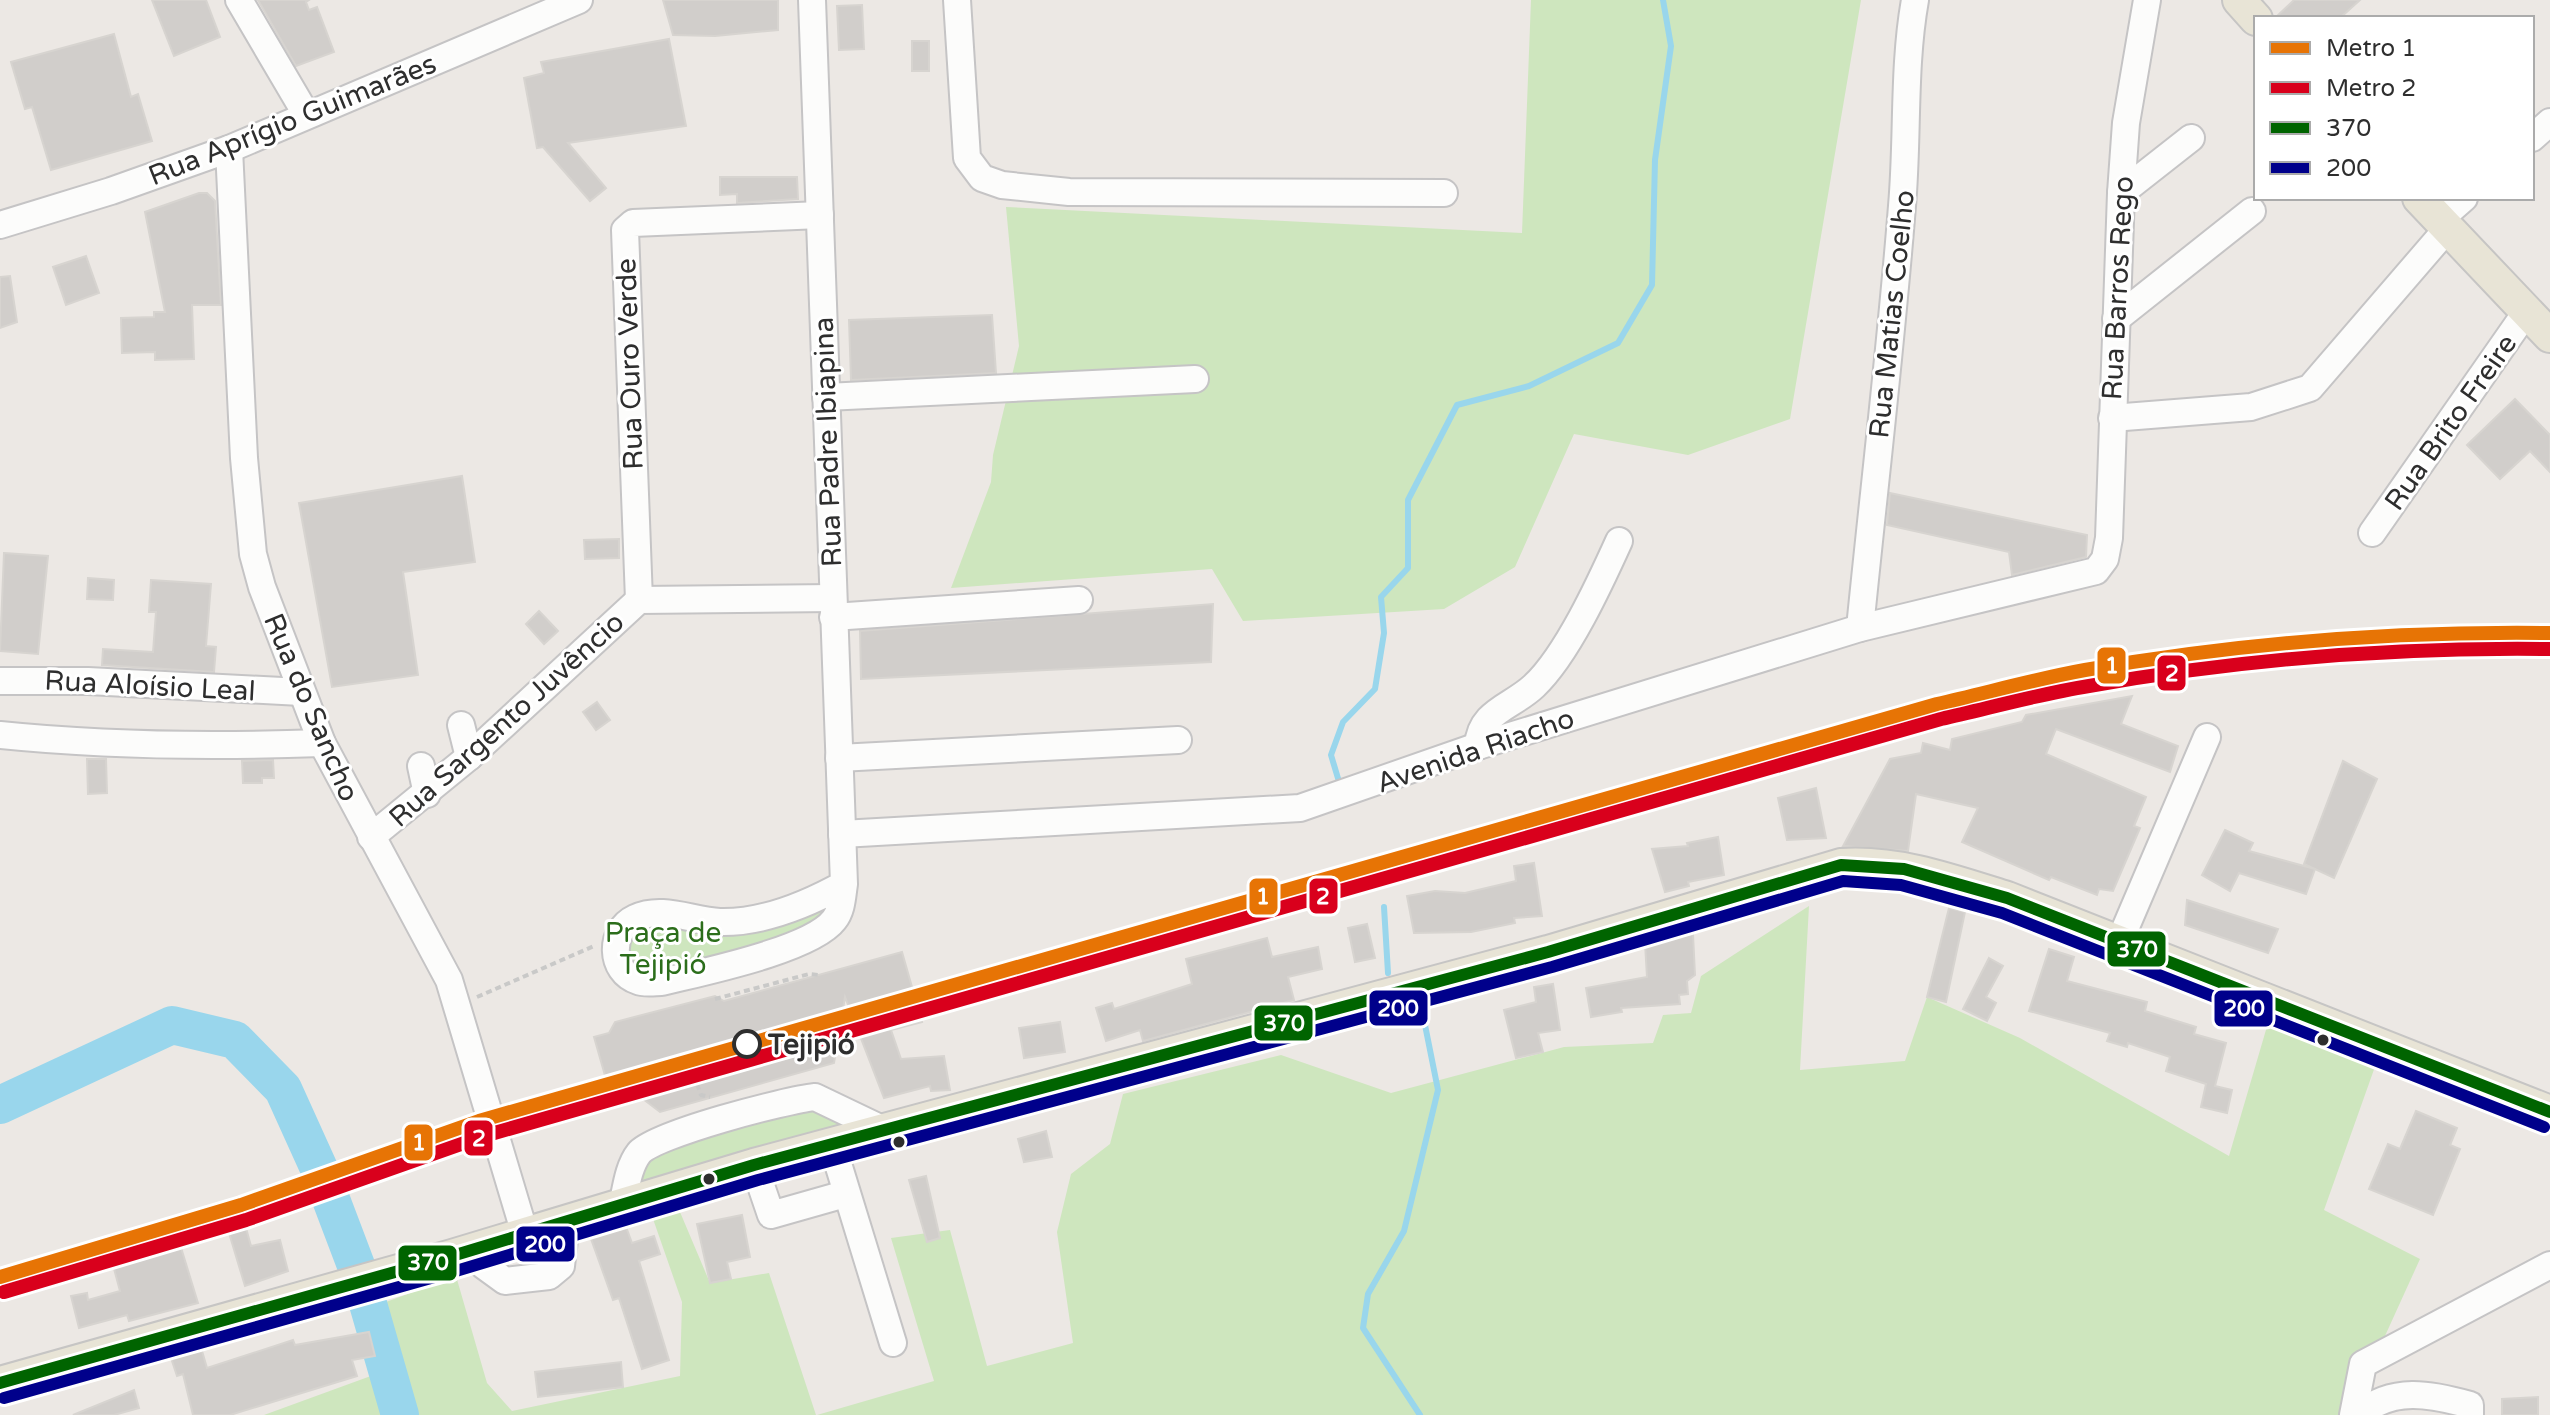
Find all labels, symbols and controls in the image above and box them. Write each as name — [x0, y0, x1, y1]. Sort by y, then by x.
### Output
legend — [2254, 16, 2534, 200]
text: Metro 1 — [2326, 34, 2416, 63]
street label: Rua Aprígio Guimarães — [143, 47, 441, 193]
text: Metro 2 — [2326, 74, 2416, 103]
text: 370 — [2326, 114, 2371, 143]
text: 200 — [2326, 154, 2371, 183]
street label: Rua Barros Rego — [2095, 175, 2141, 401]
street label: Rua Matias Coelho — [1862, 188, 1922, 440]
street label: Rua Ouro Verde — [609, 258, 651, 470]
street label: Rua Padre Ibiapina — [807, 316, 849, 568]
street label: Rua Brito Freire — [2377, 328, 2524, 517]
street label: Rua Sargento Juvêncio — [382, 605, 631, 834]
street label: Rua do Sancho — [256, 608, 366, 807]
line badge: 1 — [2096, 646, 2127, 685]
text: 1 — [2105, 653, 2119, 679]
line badge: 2 — [2156, 654, 2187, 692]
text: 2 — [2165, 661, 2179, 687]
street label: Rua Aloísio Leal — [44, 663, 256, 708]
street label: Avenida Riacho — [1372, 701, 1579, 801]
line badge: 1 — [1248, 877, 1279, 916]
line badge: 2 — [1308, 877, 1339, 915]
text: 1 — [1256, 884, 1270, 910]
text: 2 — [1316, 884, 1330, 910]
park label: Praça de Tejipió — [605, 916, 721, 982]
line badge: 370 — [2106, 930, 2167, 968]
text: 370 — [2116, 937, 2158, 963]
line badge: 200 — [1368, 989, 1429, 1027]
line badge: 200 — [2213, 989, 2274, 1028]
text: 200 — [1377, 996, 1419, 1022]
text: 200 — [2223, 996, 2265, 1022]
line badge: 370 — [1253, 1004, 1314, 1042]
text: 370 — [1263, 1011, 1305, 1037]
place label: Tejipió — [767, 1028, 855, 1062]
marker: Tejipió — [733, 1030, 761, 1058]
unlabelled marker — [2315, 1032, 2331, 1048]
line badge: 2 — [463, 1119, 494, 1157]
line badge: 1 — [403, 1123, 434, 1162]
text: 2 — [472, 1126, 486, 1152]
text: 1 — [412, 1130, 426, 1156]
unlabelled marker — [891, 1134, 907, 1150]
unlabelled marker — [701, 1171, 717, 1187]
line badge: 200 — [515, 1225, 576, 1263]
text: 200 — [524, 1232, 566, 1258]
line badge: 370 — [397, 1244, 458, 1282]
text: 370 — [407, 1250, 449, 1276]

